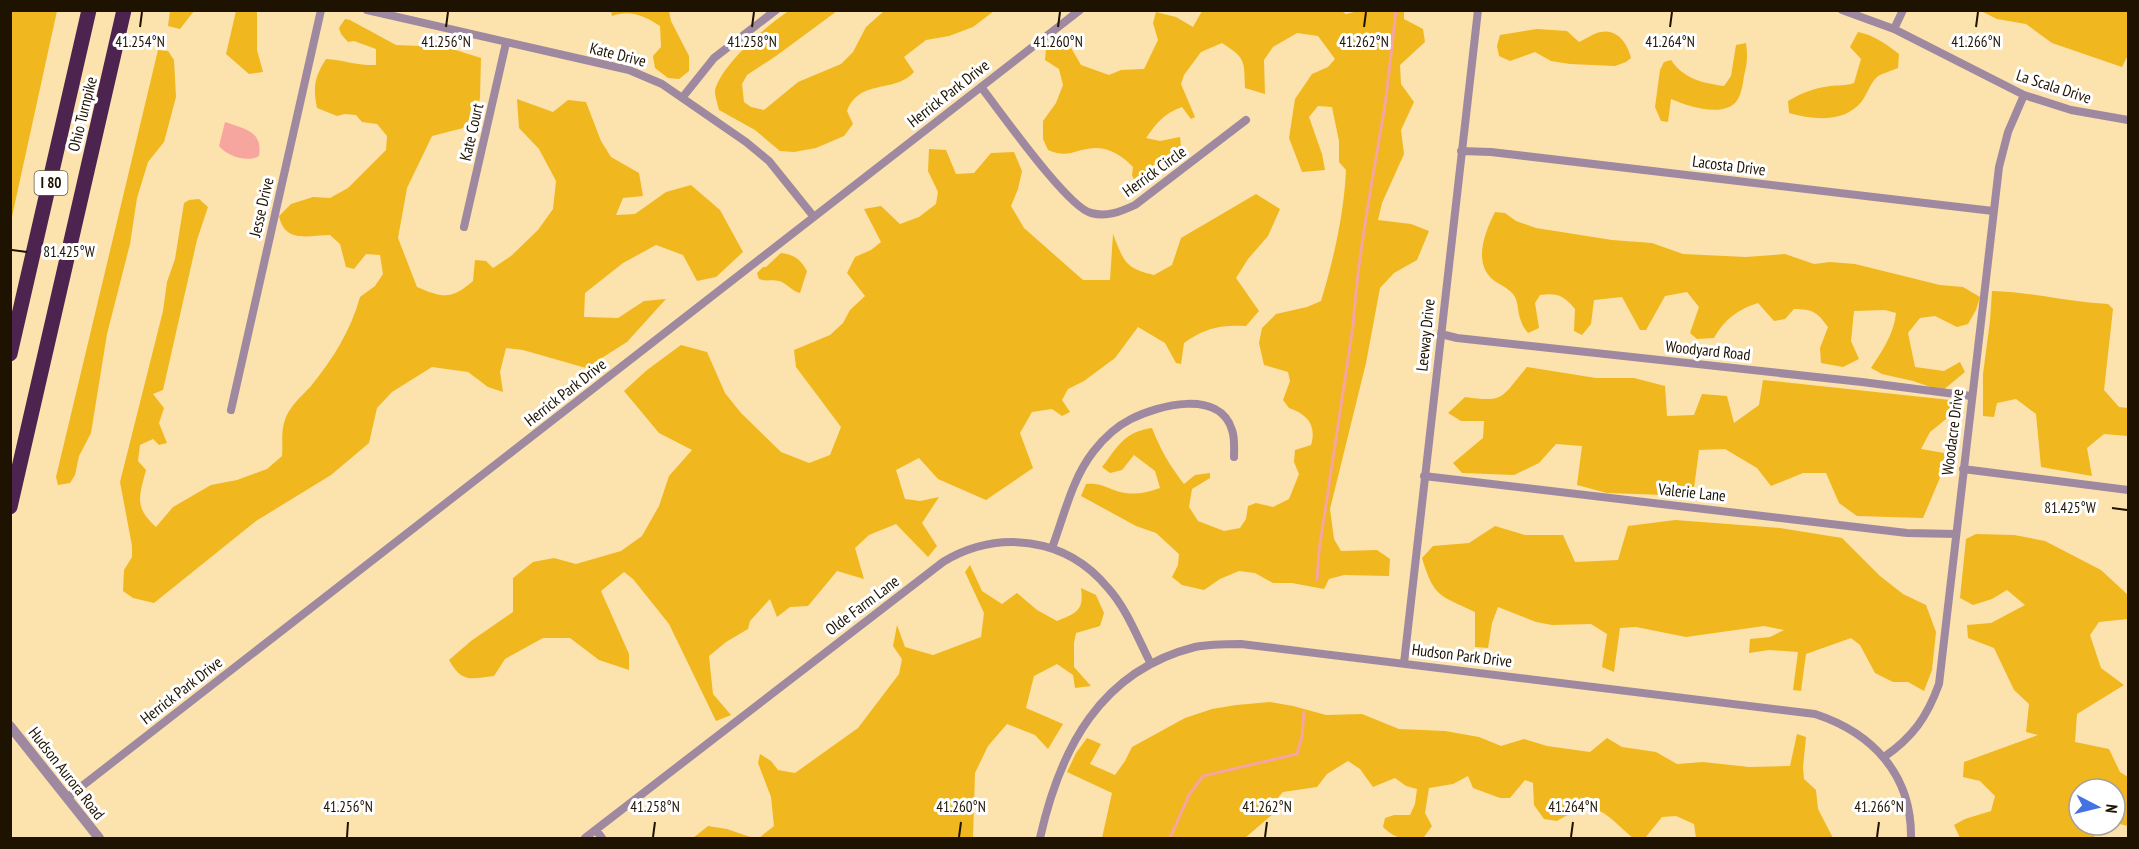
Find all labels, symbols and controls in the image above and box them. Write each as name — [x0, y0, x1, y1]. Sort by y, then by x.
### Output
text: 41.254°N — [115, 32, 165, 51]
text: 41.256°N — [421, 32, 471, 51]
text: 41.258°N — [727, 32, 777, 51]
text: 41.260°N — [1033, 32, 1083, 51]
text: 41.262°N — [1339, 32, 1389, 51]
text: 41.264°N — [1645, 32, 1695, 51]
text: 41.266°N — [1951, 32, 2001, 51]
street label: Kate Drive — [588, 37, 648, 71]
street label: Herrick Park Drive — [903, 55, 993, 131]
street label: La Scala Drive — [2014, 64, 2094, 108]
street label: Ohio Turnpike — [63, 75, 101, 153]
street label: Kate Court — [455, 101, 487, 163]
street label: Herrick Circle — [1118, 141, 1190, 201]
street label: Lacosta Drive — [1691, 151, 1767, 179]
road number: I 80 — [34, 171, 68, 195]
street label: Jesse Drive — [244, 175, 278, 240]
text: 81.425°W — [43, 242, 95, 261]
street label: Leeway Drive — [1411, 298, 1439, 372]
street label: Woodyard Road — [1665, 336, 1752, 364]
street label: Herrick Park Drive — [520, 354, 610, 430]
street label: Woodacre Drive — [1937, 388, 1967, 476]
street label: Valerie Lane — [1656, 478, 1727, 505]
text: 81.425°W — [2044, 498, 2096, 517]
street label: Olde Farm Lane — [821, 571, 903, 639]
street label: Hudson Park Drive — [1411, 639, 1513, 671]
street label: Herrick Park Drive — [136, 652, 226, 728]
street label: Hudson Aurora Road — [25, 723, 109, 823]
north arrow — [2067, 777, 2127, 837]
text: 41.256°N — [323, 797, 373, 816]
text: 41.258°N — [630, 797, 680, 816]
text: 41.260°N — [936, 797, 986, 816]
text: 41.262°N — [1242, 797, 1292, 816]
text: 41.264°N — [1548, 797, 1598, 816]
text: 41.266°N — [1854, 797, 1904, 816]
text: N — [2101, 803, 2122, 814]

